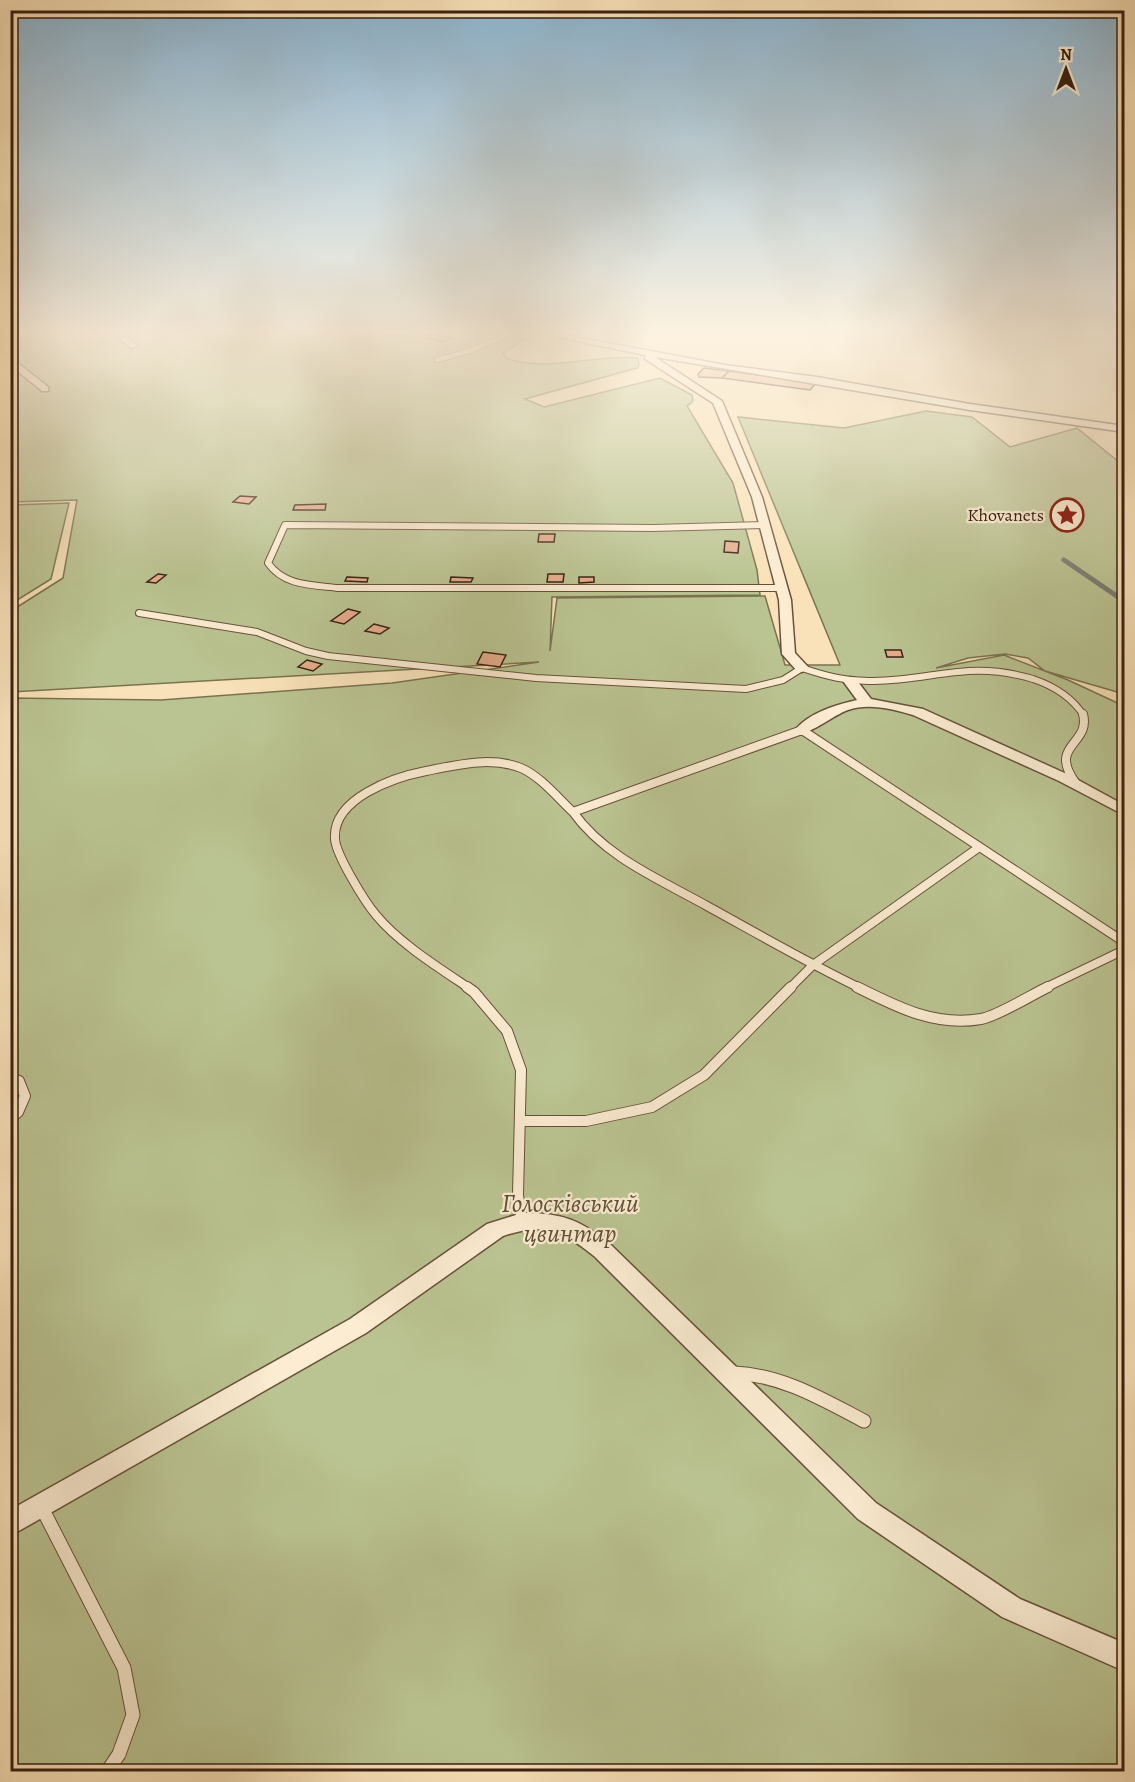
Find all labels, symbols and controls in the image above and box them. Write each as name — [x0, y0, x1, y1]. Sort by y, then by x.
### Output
north arrow — [1036, 39, 1096, 99]
text: N — [1060, 44, 1072, 66]
place icon: Khovanets — [1049, 497, 1085, 533]
place label: Khovanets — [967, 503, 1044, 527]
park label: Голосківський цвинтар — [501, 1186, 639, 1251]

